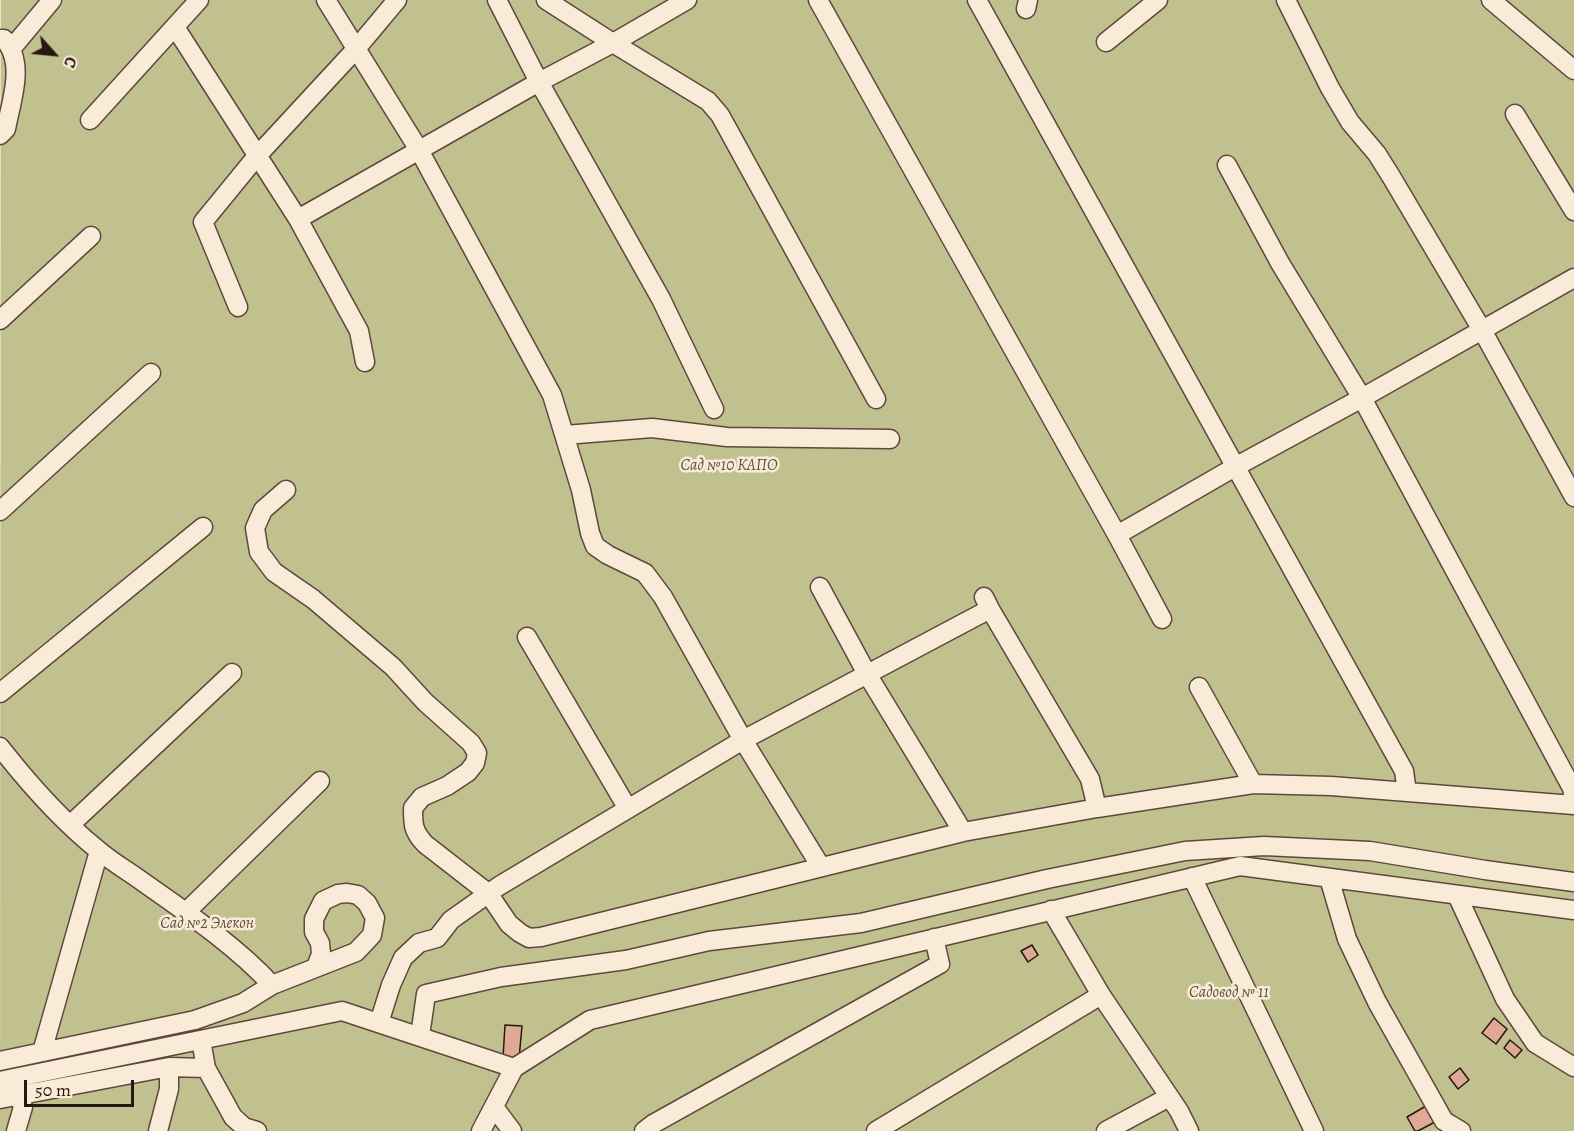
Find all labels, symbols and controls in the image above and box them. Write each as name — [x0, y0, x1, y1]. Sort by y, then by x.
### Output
north arrow — [24, 24, 84, 84]
text: С — [58, 53, 82, 72]
park label: Сад №10 КАПО — [680, 456, 778, 476]
park label: Сад №2 Элекон — [160, 914, 254, 934]
park label: Садовод № 11 — [1189, 983, 1269, 1003]
scale bar — [27, 1068, 136, 1106]
text: 50 m — [35, 1078, 71, 1102]

